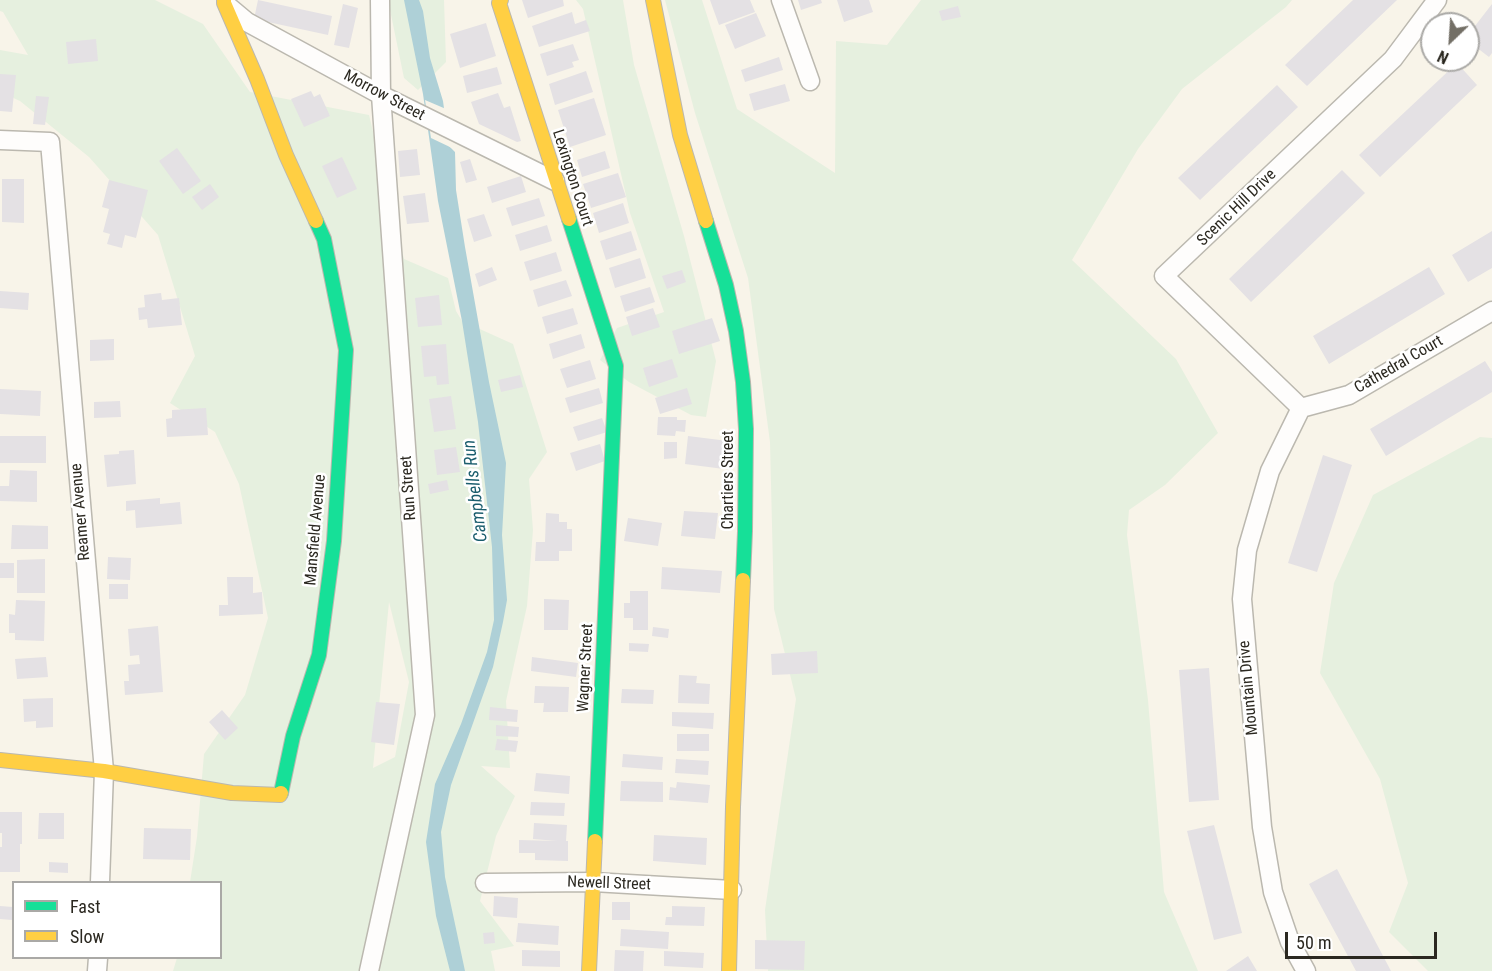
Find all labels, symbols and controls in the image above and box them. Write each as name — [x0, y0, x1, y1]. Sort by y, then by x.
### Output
north arrow — [1420, 12, 1480, 72]
text: N — [1435, 46, 1451, 68]
street label: Morrow Street — [340, 67, 428, 125]
street label: Lexington Court — [547, 127, 597, 229]
street label: Scenic Hill Drive — [1194, 166, 1280, 250]
street label: Cathedral Court — [1351, 332, 1447, 398]
street label: Chartiers Street — [719, 431, 739, 529]
water label: Campbells Run — [459, 439, 493, 543]
street label: Run Street — [397, 455, 421, 521]
street label: Reamer Avenue — [67, 462, 95, 562]
street label: Mansfield Avenue — [302, 474, 330, 586]
street label: Wagner Street — [574, 623, 598, 713]
street label: Mountain Drive — [1235, 640, 1263, 736]
street label: Newell Street — [567, 873, 651, 895]
legend — [12, 881, 222, 959]
text: Fast — [70, 896, 101, 917]
scale bar — [1288, 920, 1440, 958]
text: Slow — [70, 926, 104, 947]
text: 50 m — [1296, 932, 1331, 953]

